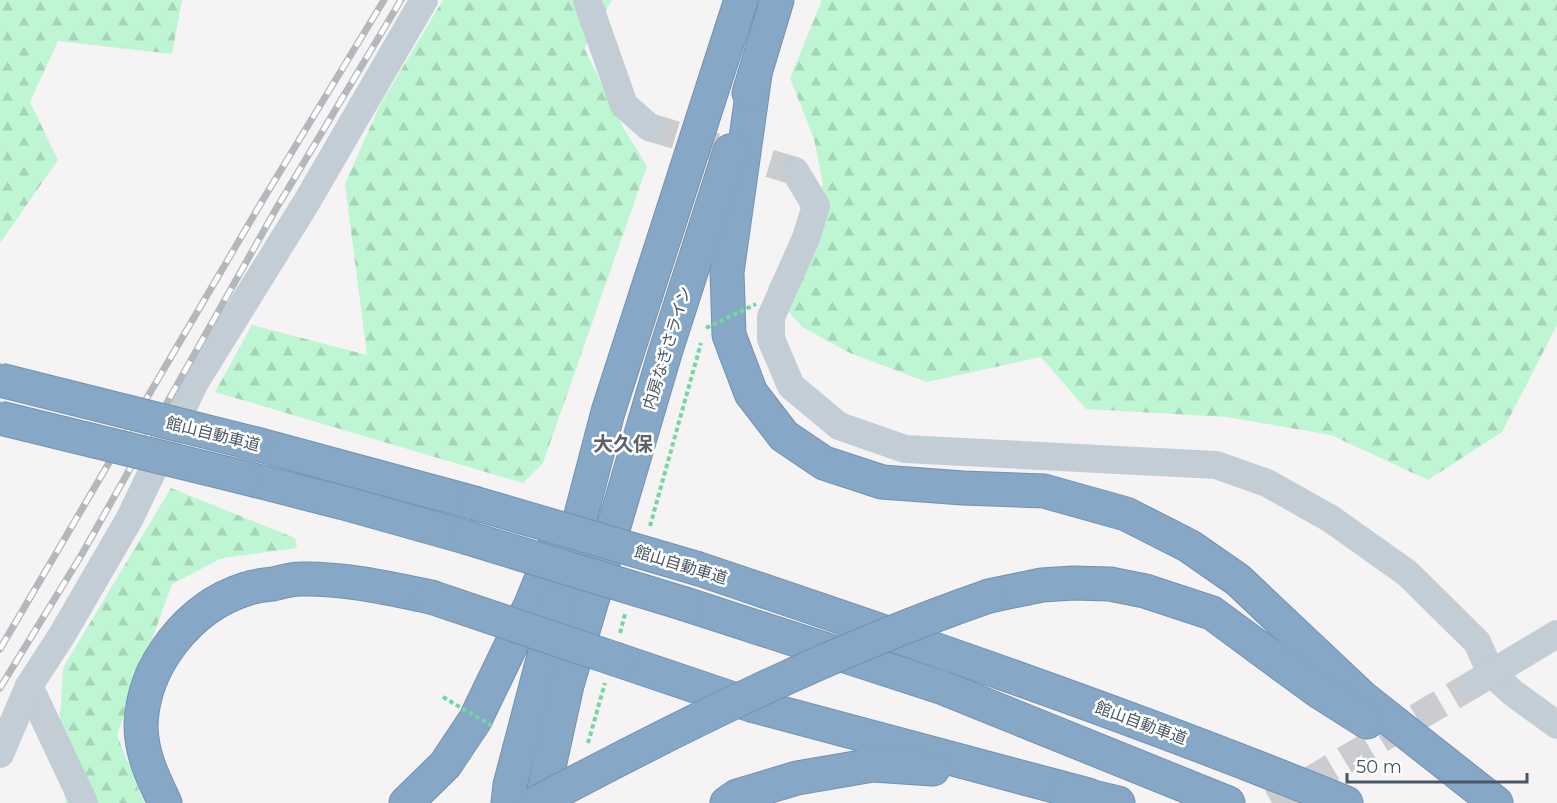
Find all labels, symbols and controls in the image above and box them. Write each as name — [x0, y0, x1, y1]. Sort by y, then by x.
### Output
street label: 内房なぎさライン — [639, 284, 695, 412]
street label: 館山自動車道 — [164, 413, 262, 455]
district label: 大久保 — [593, 432, 653, 456]
street label: 館山自動車道 — [632, 542, 730, 588]
street label: 館山自動車道 — [1093, 698, 1189, 748]
scale bar — [1347, 746, 1527, 784]
text: 50 m — [1356, 756, 1402, 778]

